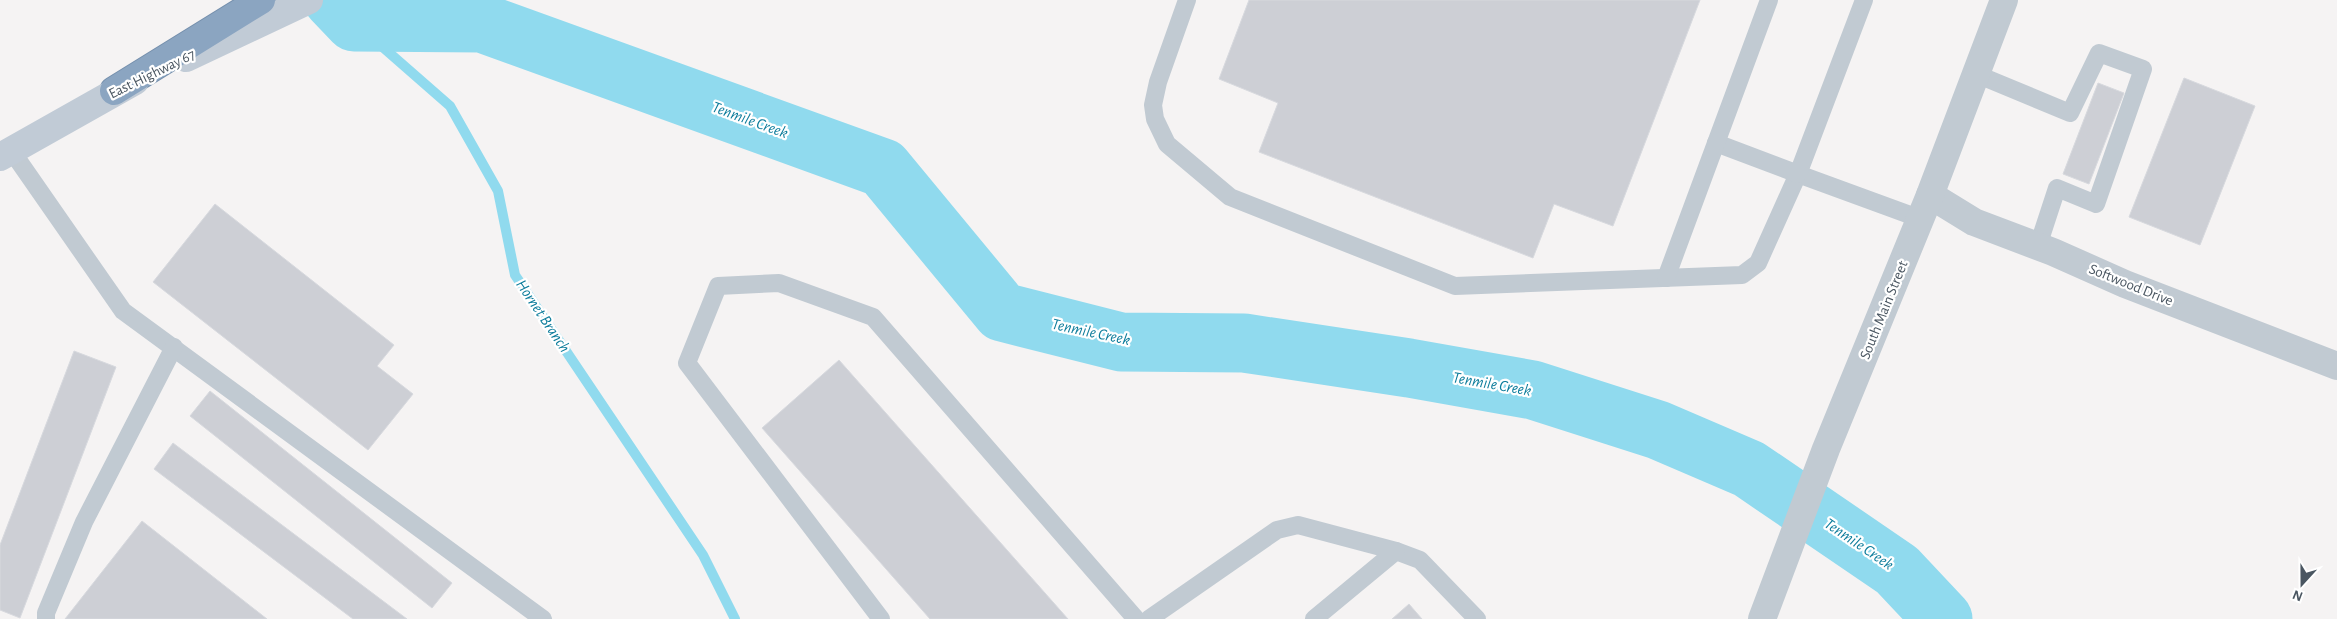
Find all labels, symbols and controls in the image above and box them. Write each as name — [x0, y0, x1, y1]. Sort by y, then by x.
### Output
street label: East Highway 67 — [106, 47, 198, 101]
water label: Tenmile Creek — [710, 99, 790, 141]
street label: South Main Street — [1857, 258, 1911, 361]
street label: Softwood Drive — [2087, 261, 2175, 309]
water label: Hornet Branch — [513, 277, 573, 355]
water label: Tenmile Creek — [1050, 316, 1132, 348]
water label: Tenmile Creek — [1451, 369, 1533, 399]
water label: Tenmile Creek — [1822, 515, 1896, 573]
north arrow — [2277, 559, 2327, 609]
text: N — [2291, 587, 2305, 603]

